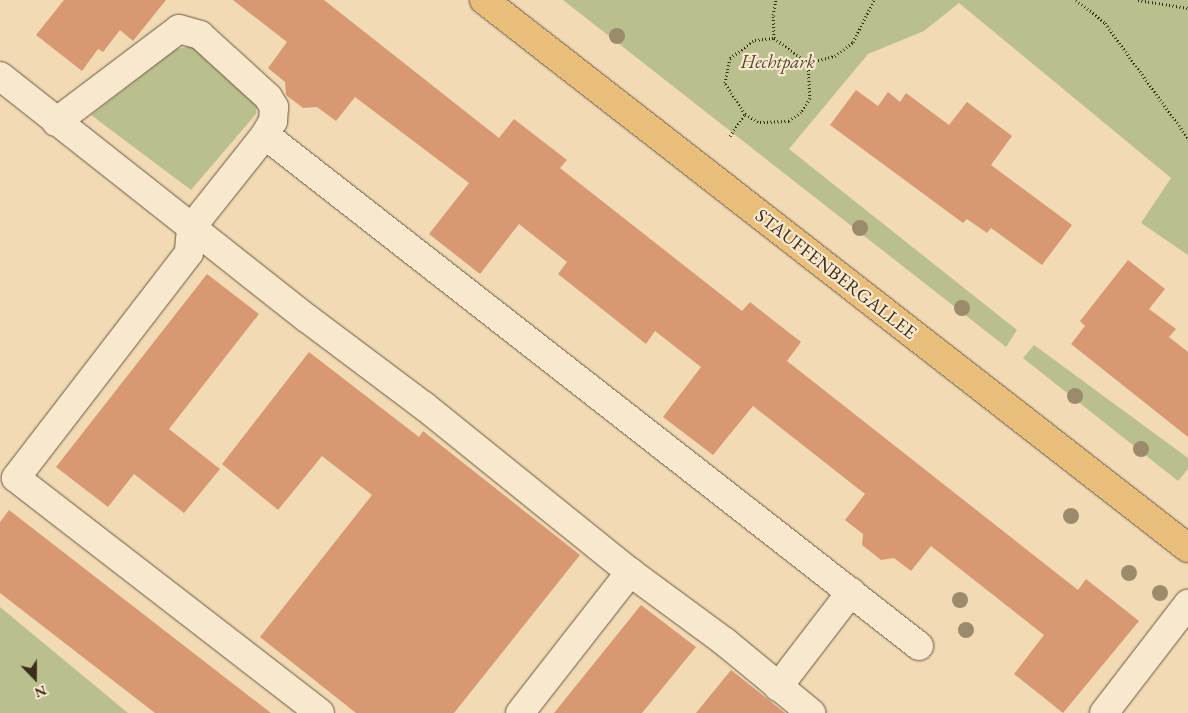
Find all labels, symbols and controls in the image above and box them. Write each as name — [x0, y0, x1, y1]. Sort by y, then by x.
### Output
park label: Hechtpark — [741, 51, 815, 73]
street label: STAUFFENBERGALLEE — [751, 204, 921, 344]
north arrow — [10, 653, 60, 703]
text: N — [32, 681, 49, 702]

